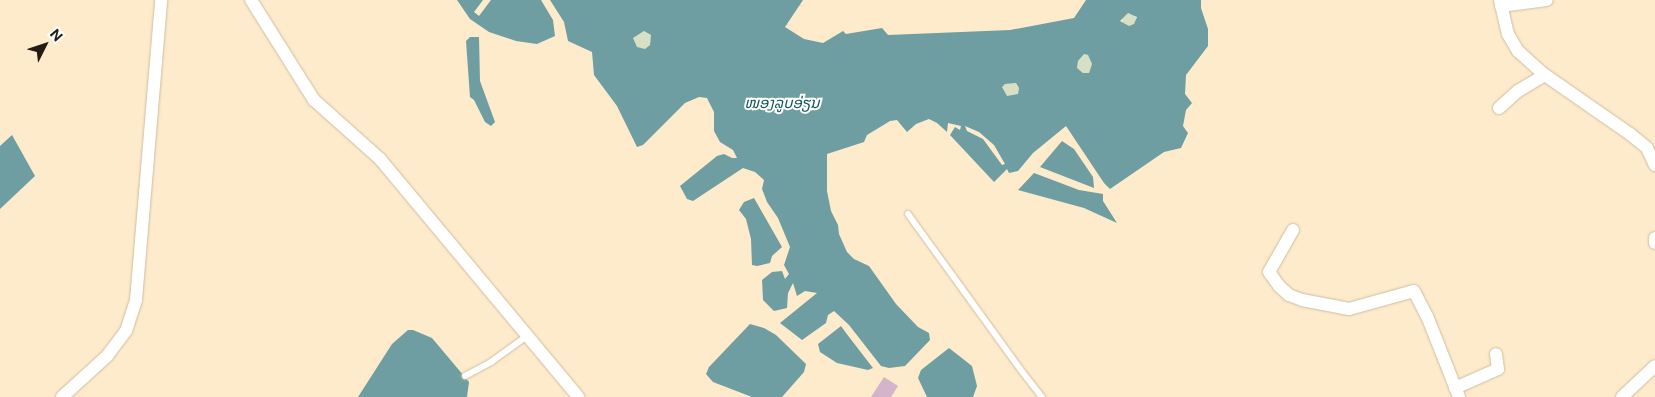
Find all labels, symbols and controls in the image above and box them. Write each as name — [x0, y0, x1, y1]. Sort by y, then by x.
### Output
north arrow — [20, 20, 70, 70]
text: N — [47, 26, 66, 45]
water label: ໜອງລູບອ່ຽນ — [744, 94, 820, 112]

